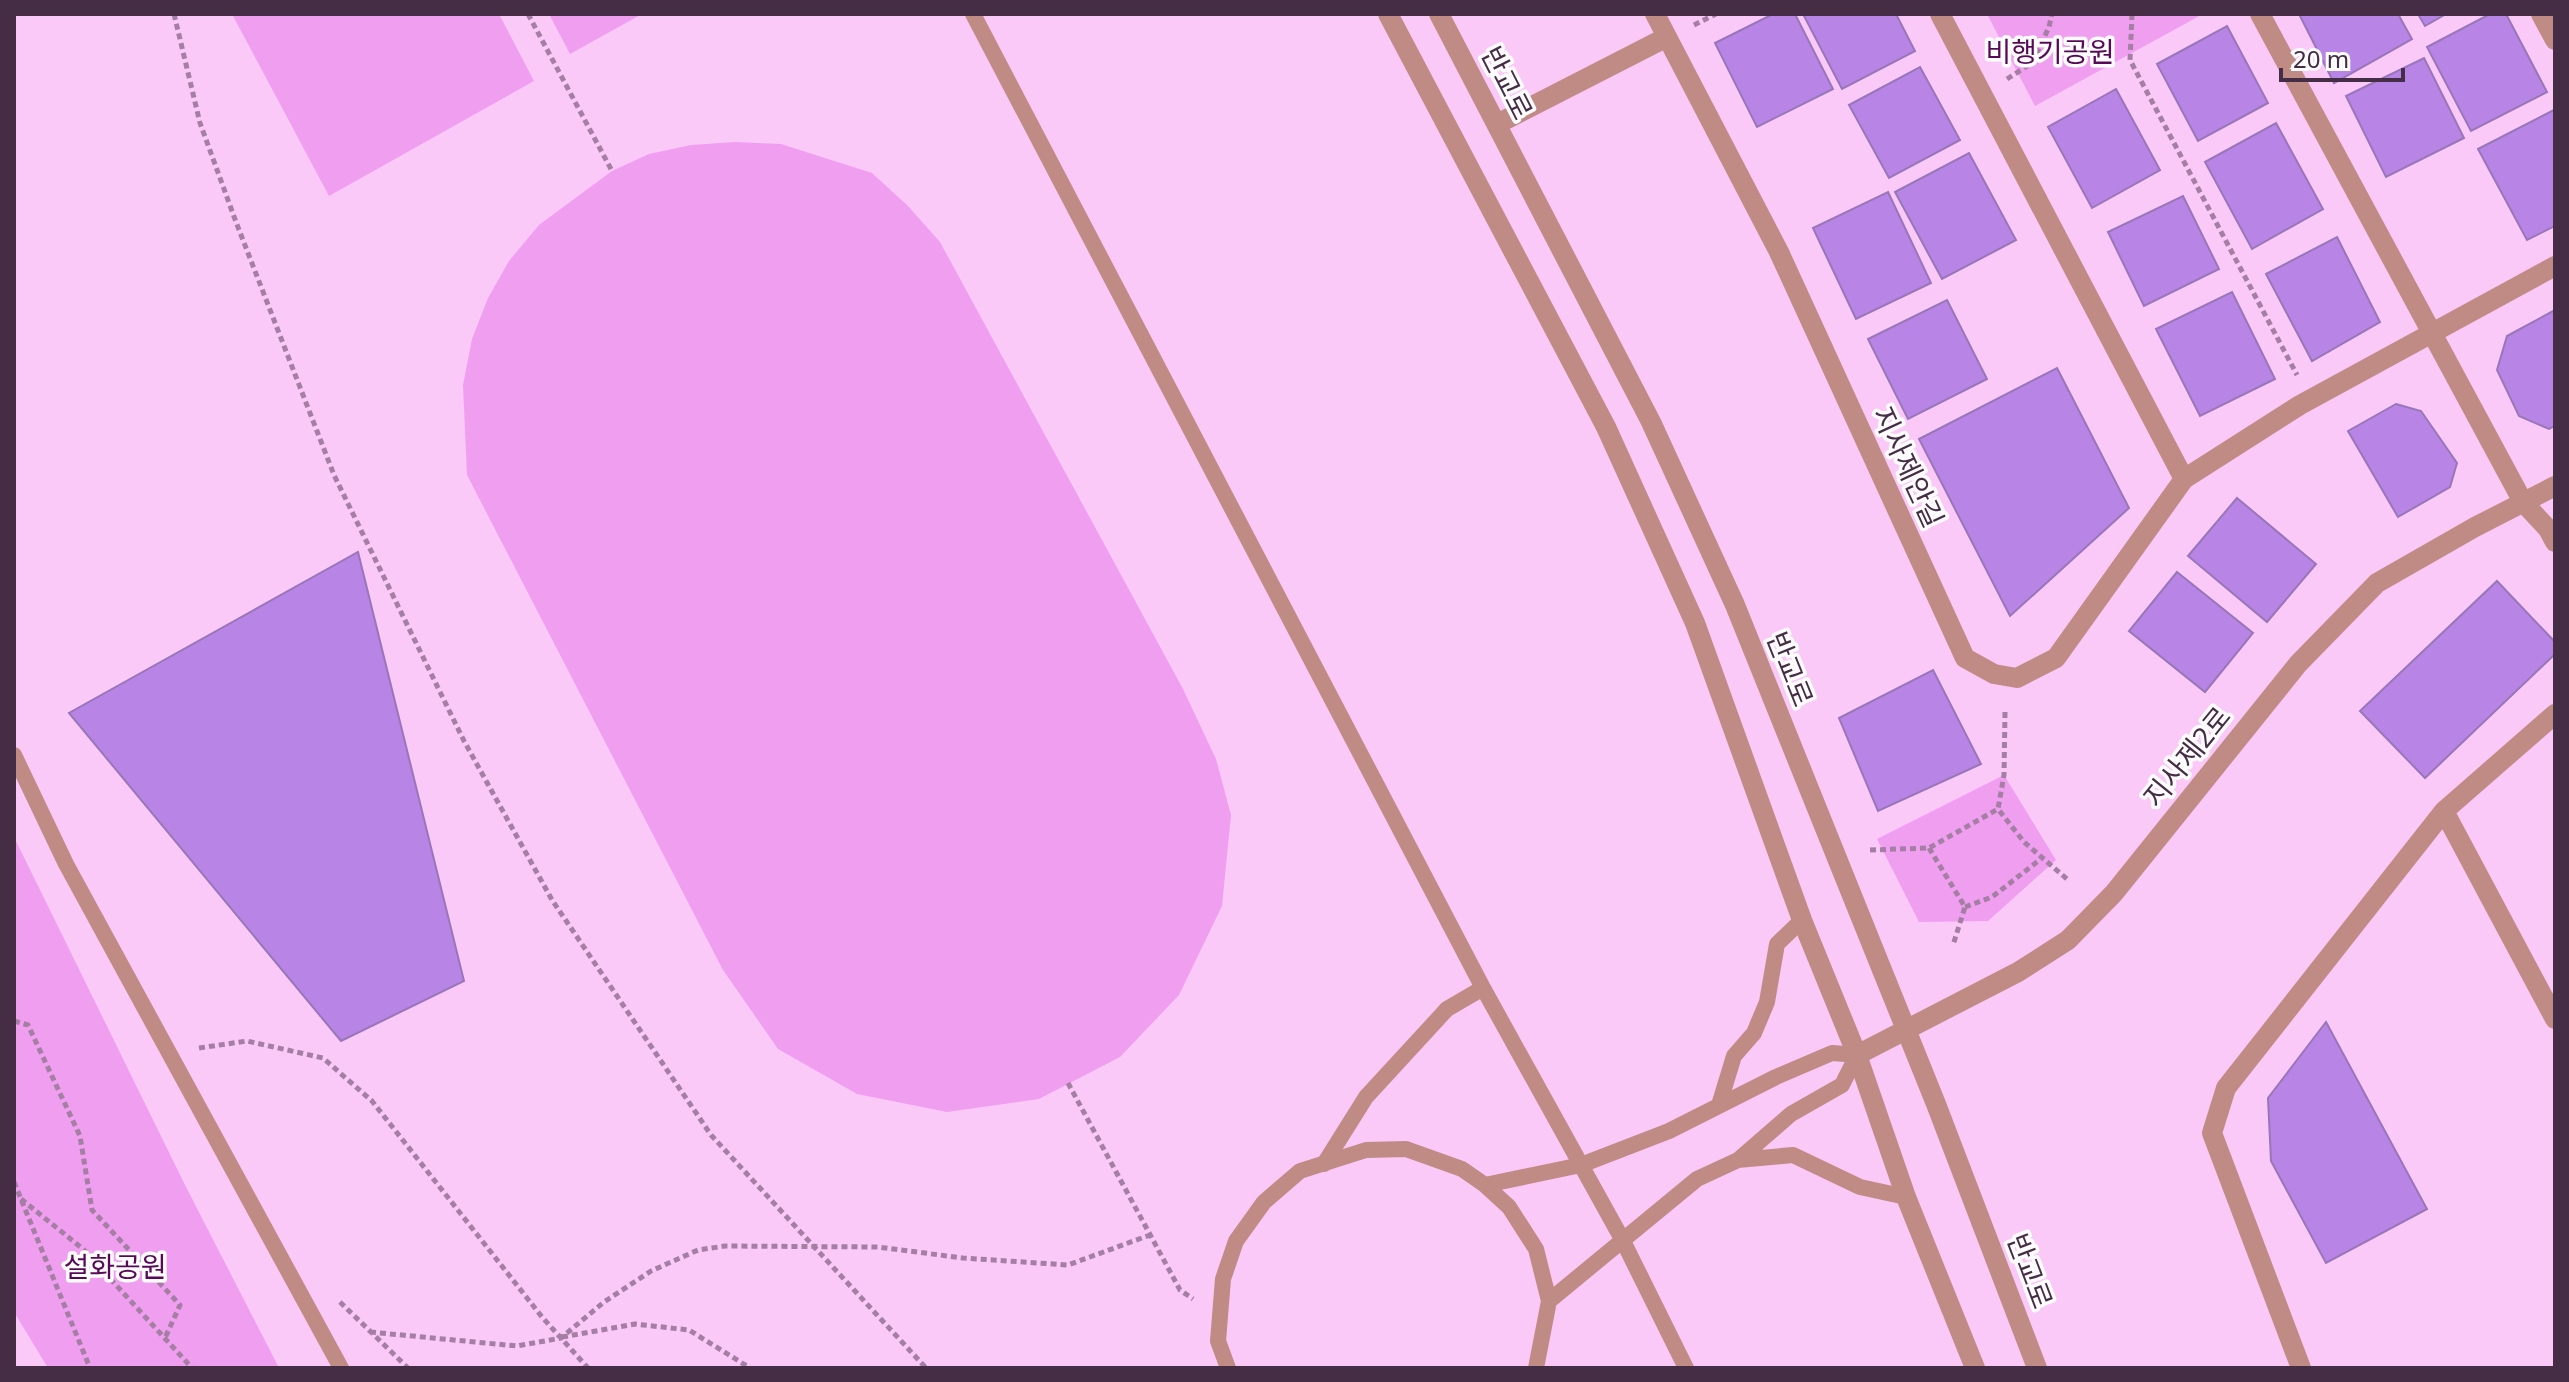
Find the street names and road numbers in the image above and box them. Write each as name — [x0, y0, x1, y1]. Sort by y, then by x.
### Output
street label: 반교로 — [1473, 39, 1542, 126]
street label: 지사제안길 — [1864, 400, 1953, 533]
street label: 반교로 — [1759, 626, 1823, 712]
street label: 지사제2로 — [2134, 698, 2238, 815]
street label: 반교로 — [1999, 1228, 2063, 1314]

